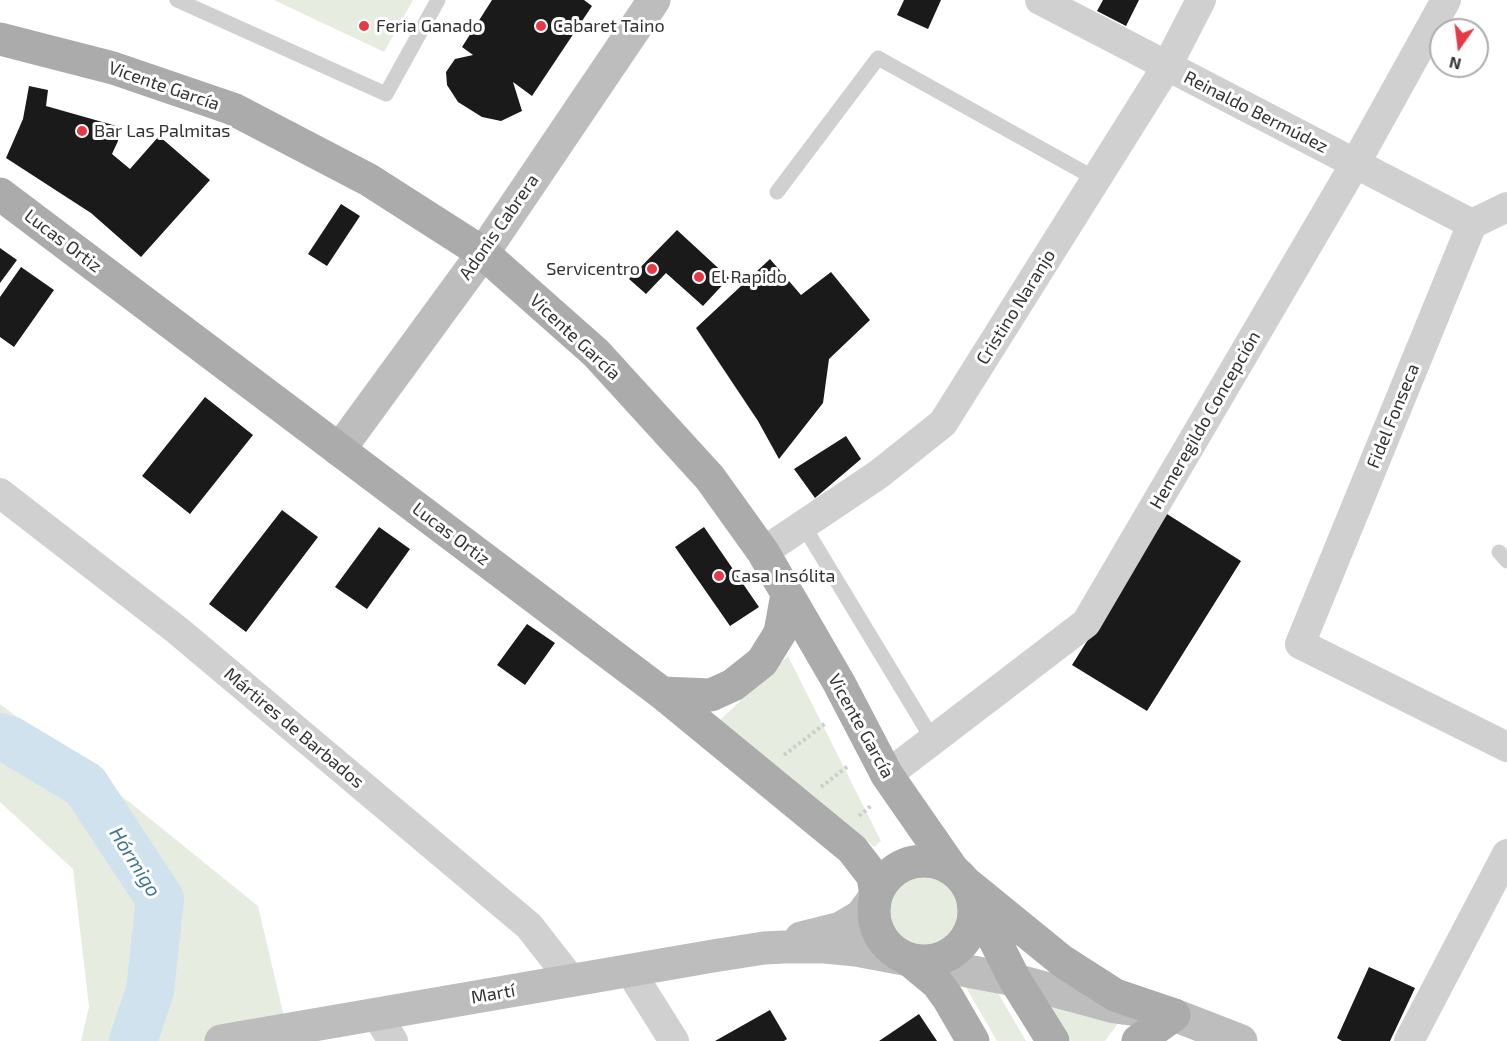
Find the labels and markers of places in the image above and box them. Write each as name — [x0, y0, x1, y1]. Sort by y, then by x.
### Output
place label: Feria Ganado — [376, 15, 483, 37]
place label: Cabaret Taino — [553, 15, 665, 37]
marker: Feria Ganado — [357, 19, 371, 33]
marker: Cabaret Taino — [534, 19, 548, 33]
place label: Bar Las Palmitas — [94, 120, 230, 142]
marker: Bar Las Palmitas — [75, 124, 89, 138]
place label: Servicentro — [546, 258, 640, 280]
marker: Servicentro — [645, 262, 659, 276]
place label: El Rapido — [711, 266, 787, 288]
marker: El Rapido — [692, 270, 706, 284]
place label: Casa Insólita — [731, 565, 835, 587]
marker: Casa Insólita — [712, 569, 726, 583]

